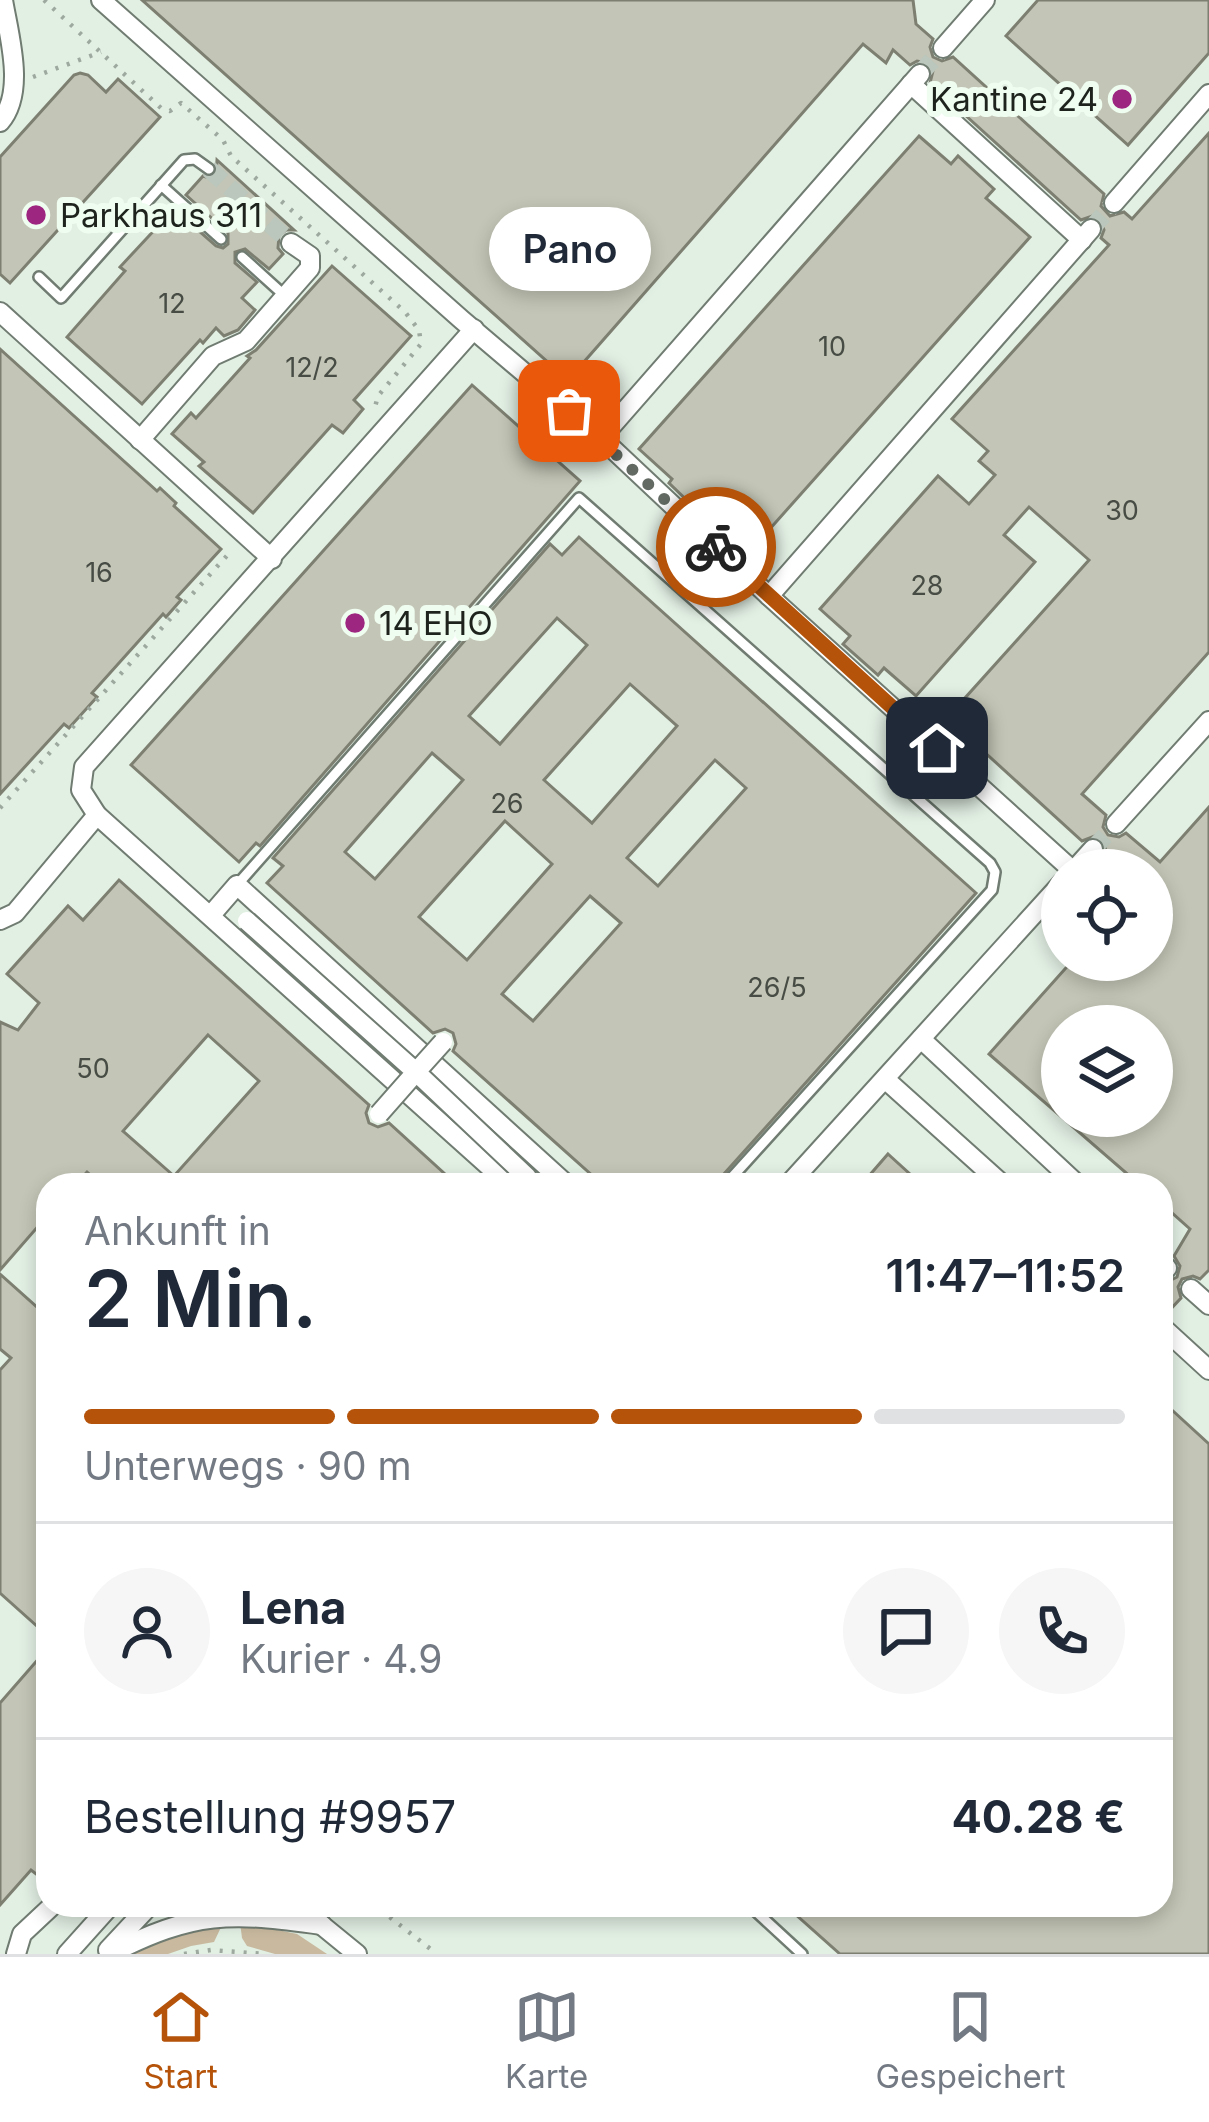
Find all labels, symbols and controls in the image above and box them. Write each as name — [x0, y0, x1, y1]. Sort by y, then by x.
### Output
place label: Kantine 24 — [930, 79, 1098, 119]
marker: Kantine 24 — [1109, 86, 1135, 112]
place label: Parkhaus 311 — [60, 195, 262, 235]
marker: Parkhaus 311 — [23, 202, 49, 228]
callout: Pano — [488, 207, 650, 291]
text: Pano — [523, 225, 617, 272]
house number: 12 — [158, 287, 186, 320]
house number: 10 — [818, 330, 846, 363]
house number: 12/2 — [285, 351, 339, 384]
pin — [518, 360, 620, 462]
icon: bag — [536, 378, 602, 444]
courier — [656, 487, 776, 607]
house number: 30 — [1105, 494, 1139, 527]
icon: bike — [683, 514, 749, 580]
house number: 16 — [85, 556, 113, 589]
house number: 28 — [910, 569, 944, 602]
place label: 14 EHO — [379, 603, 493, 643]
marker: 14 EHO — [342, 610, 368, 636]
pin — [886, 697, 988, 799]
icon: home — [904, 715, 970, 781]
house number: 26 — [490, 787, 524, 820]
map controls — [1041, 849, 1173, 1137]
button: locate — [1041, 849, 1173, 981]
house number: 26/5 — [747, 971, 807, 1004]
button: layers — [1041, 1005, 1173, 1137]
house number: 50 — [76, 1052, 110, 1085]
text: Ankunft in — [84, 1207, 271, 1254]
text: 11:47–11:52 — [885, 1248, 1125, 1303]
text: 2 Min. — [84, 1251, 317, 1346]
text: Unterwegs · 90 m — [84, 1442, 412, 1489]
button: person — [84, 1568, 210, 1694]
button: chat — [843, 1568, 969, 1694]
button: phone — [999, 1568, 1125, 1694]
text: Lena — [240, 1580, 346, 1635]
text: Kurier · 4.9 — [240, 1635, 442, 1682]
text: Bestellung #9957 — [84, 1789, 456, 1844]
text: 40.28 € — [951, 1789, 1125, 1844]
tab: Start — [144, 1984, 218, 2096]
tab: Karte — [505, 1984, 588, 2096]
tab: Gespeichert — [875, 1984, 1065, 2096]

